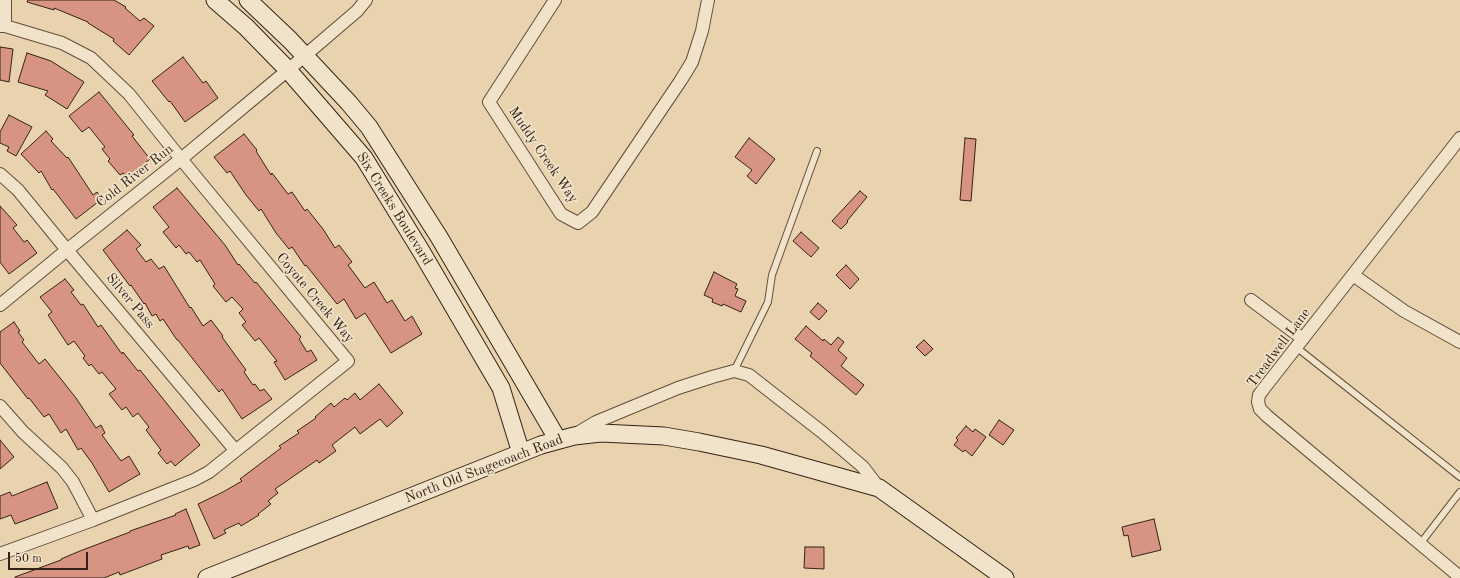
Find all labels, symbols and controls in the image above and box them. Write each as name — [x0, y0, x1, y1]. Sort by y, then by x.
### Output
street label: Muddy Creek Way — [505, 104, 581, 206]
street label: Cold River Run — [93, 141, 177, 211]
street label: Six Creeks Boulevard — [352, 149, 436, 269]
street label: Coyote Creek Way — [272, 250, 358, 346]
street label: Silver Pass — [102, 270, 158, 332]
street label: Treadwell Lane — [1244, 305, 1314, 391]
street label: North Old Stagecoach Road — [403, 431, 565, 507]
scale bar — [10, 544, 90, 570]
text: 50 m — [15, 553, 42, 565]

